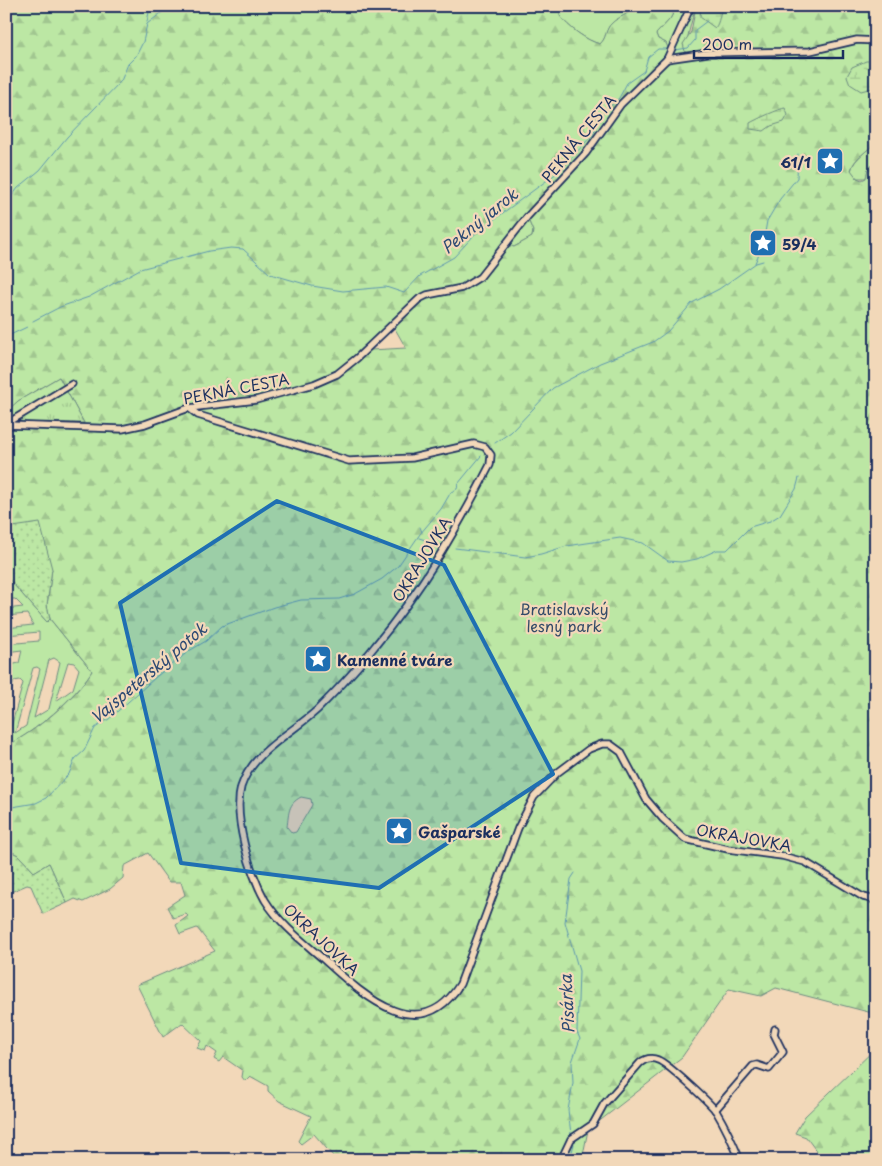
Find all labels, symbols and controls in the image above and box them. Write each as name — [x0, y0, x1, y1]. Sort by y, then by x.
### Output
scale bar — [694, 28, 843, 60]
text: 200 m — [702, 32, 752, 55]
street label: PEKNÁ CESTA — [535, 89, 621, 187]
place icon: 61/1 — [815, 146, 845, 176]
place label: 61/1 — [781, 150, 811, 173]
water label: Pekný jarok — [436, 181, 523, 258]
place icon: 59/4 — [748, 228, 778, 258]
place label: 59/4 — [782, 232, 816, 255]
street label: PEKNÁ CESTA — [181, 366, 291, 410]
street label: OKRAJOVKA — [386, 512, 456, 606]
park label: Bratislavský lesný park — [520, 597, 608, 637]
water label: Vajspeterský potok — [84, 615, 212, 728]
place icon: Kamenné tváre — [303, 644, 333, 674]
place label: Kamenné tváre — [337, 648, 452, 671]
place icon: Gašparské — [384, 816, 414, 846]
street label: OKRAJOVKA — [695, 817, 793, 857]
place label: Gašparské — [418, 820, 501, 843]
street label: OKRAJOVKA — [279, 898, 365, 980]
water label: Pisárka — [552, 973, 580, 1034]

